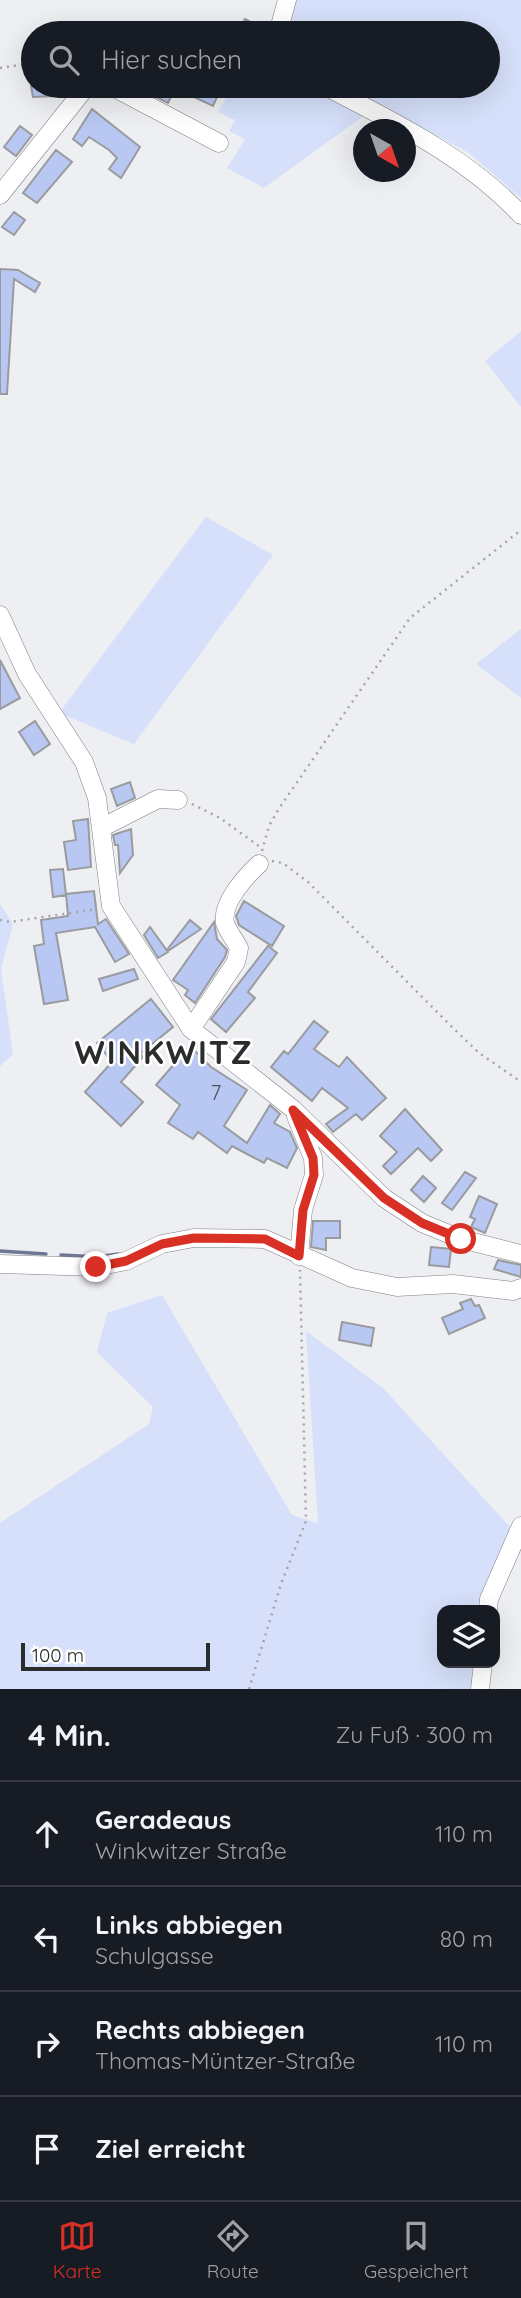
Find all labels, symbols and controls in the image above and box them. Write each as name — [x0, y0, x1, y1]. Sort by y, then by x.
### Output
search box — [21, 21, 500, 98]
icon: search — [45, 41, 83, 79]
text: Hier suchen — [101, 43, 242, 76]
north arrow — [353, 119, 416, 182]
district label: WINKWITZ — [74, 1032, 254, 1072]
house number: 7 — [211, 1079, 222, 1105]
route start — [445, 1223, 476, 1254]
route end — [80, 1251, 111, 1282]
map controls — [437, 1605, 500, 1668]
button: layers — [437, 1605, 500, 1668]
scale bar — [21, 1640, 210, 1672]
text: 100 m — [32, 1643, 84, 1667]
text: 4 Min. — [28, 1716, 111, 1754]
text: Zu Fuß · 300 m — [336, 1720, 493, 1749]
text: Geradeaus — [95, 1803, 231, 1836]
icon: ahead — [28, 1815, 66, 1853]
text: 110 m — [435, 1819, 493, 1848]
text: Winkwitzer Straße — [95, 1836, 287, 1865]
text: Links abbiegen — [95, 1908, 283, 1941]
icon: left — [28, 1920, 66, 1958]
text: 80 m — [440, 1924, 493, 1953]
text: Schulgasse — [95, 1941, 214, 1970]
text: Rechts abbiegen — [95, 2013, 305, 2046]
icon: right — [28, 2025, 66, 2063]
text: 110 m — [435, 2029, 493, 2058]
text: Thomas-Müntzer-Straße — [95, 2046, 356, 2075]
icon: arrive — [28, 2130, 66, 2168]
text: Ziel erreicht — [95, 2132, 246, 2165]
tab: Karte — [53, 2217, 101, 2283]
tab: Route — [207, 2217, 259, 2283]
tab: Gespeichert — [364, 2217, 468, 2283]

